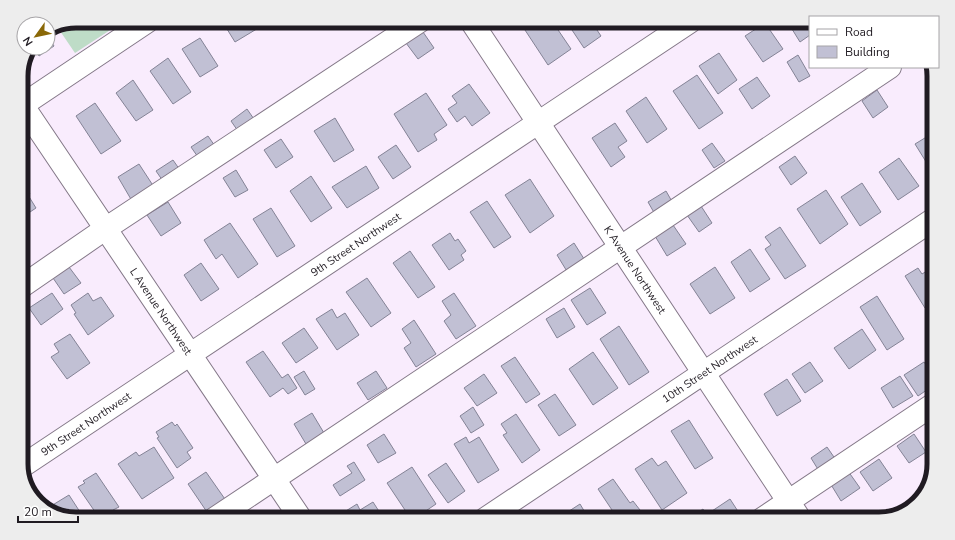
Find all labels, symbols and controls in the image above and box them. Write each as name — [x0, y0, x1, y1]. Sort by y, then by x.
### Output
north arrow — [16, 16, 56, 56]
legend — [809, 16, 939, 68]
text: Road — [845, 24, 873, 40]
text: N — [20, 34, 37, 49]
text: Building — [845, 44, 890, 60]
street label: 9th Street Northwest — [308, 209, 404, 280]
street label: K Avenue Northwest — [601, 223, 670, 317]
street label: L Avenue Northwest — [127, 265, 196, 358]
street label: 10th Street Northwest — [659, 332, 760, 406]
street label: 9th Street Northwest — [38, 388, 134, 459]
scale bar — [18, 498, 78, 524]
text: 20 m — [24, 504, 52, 520]

